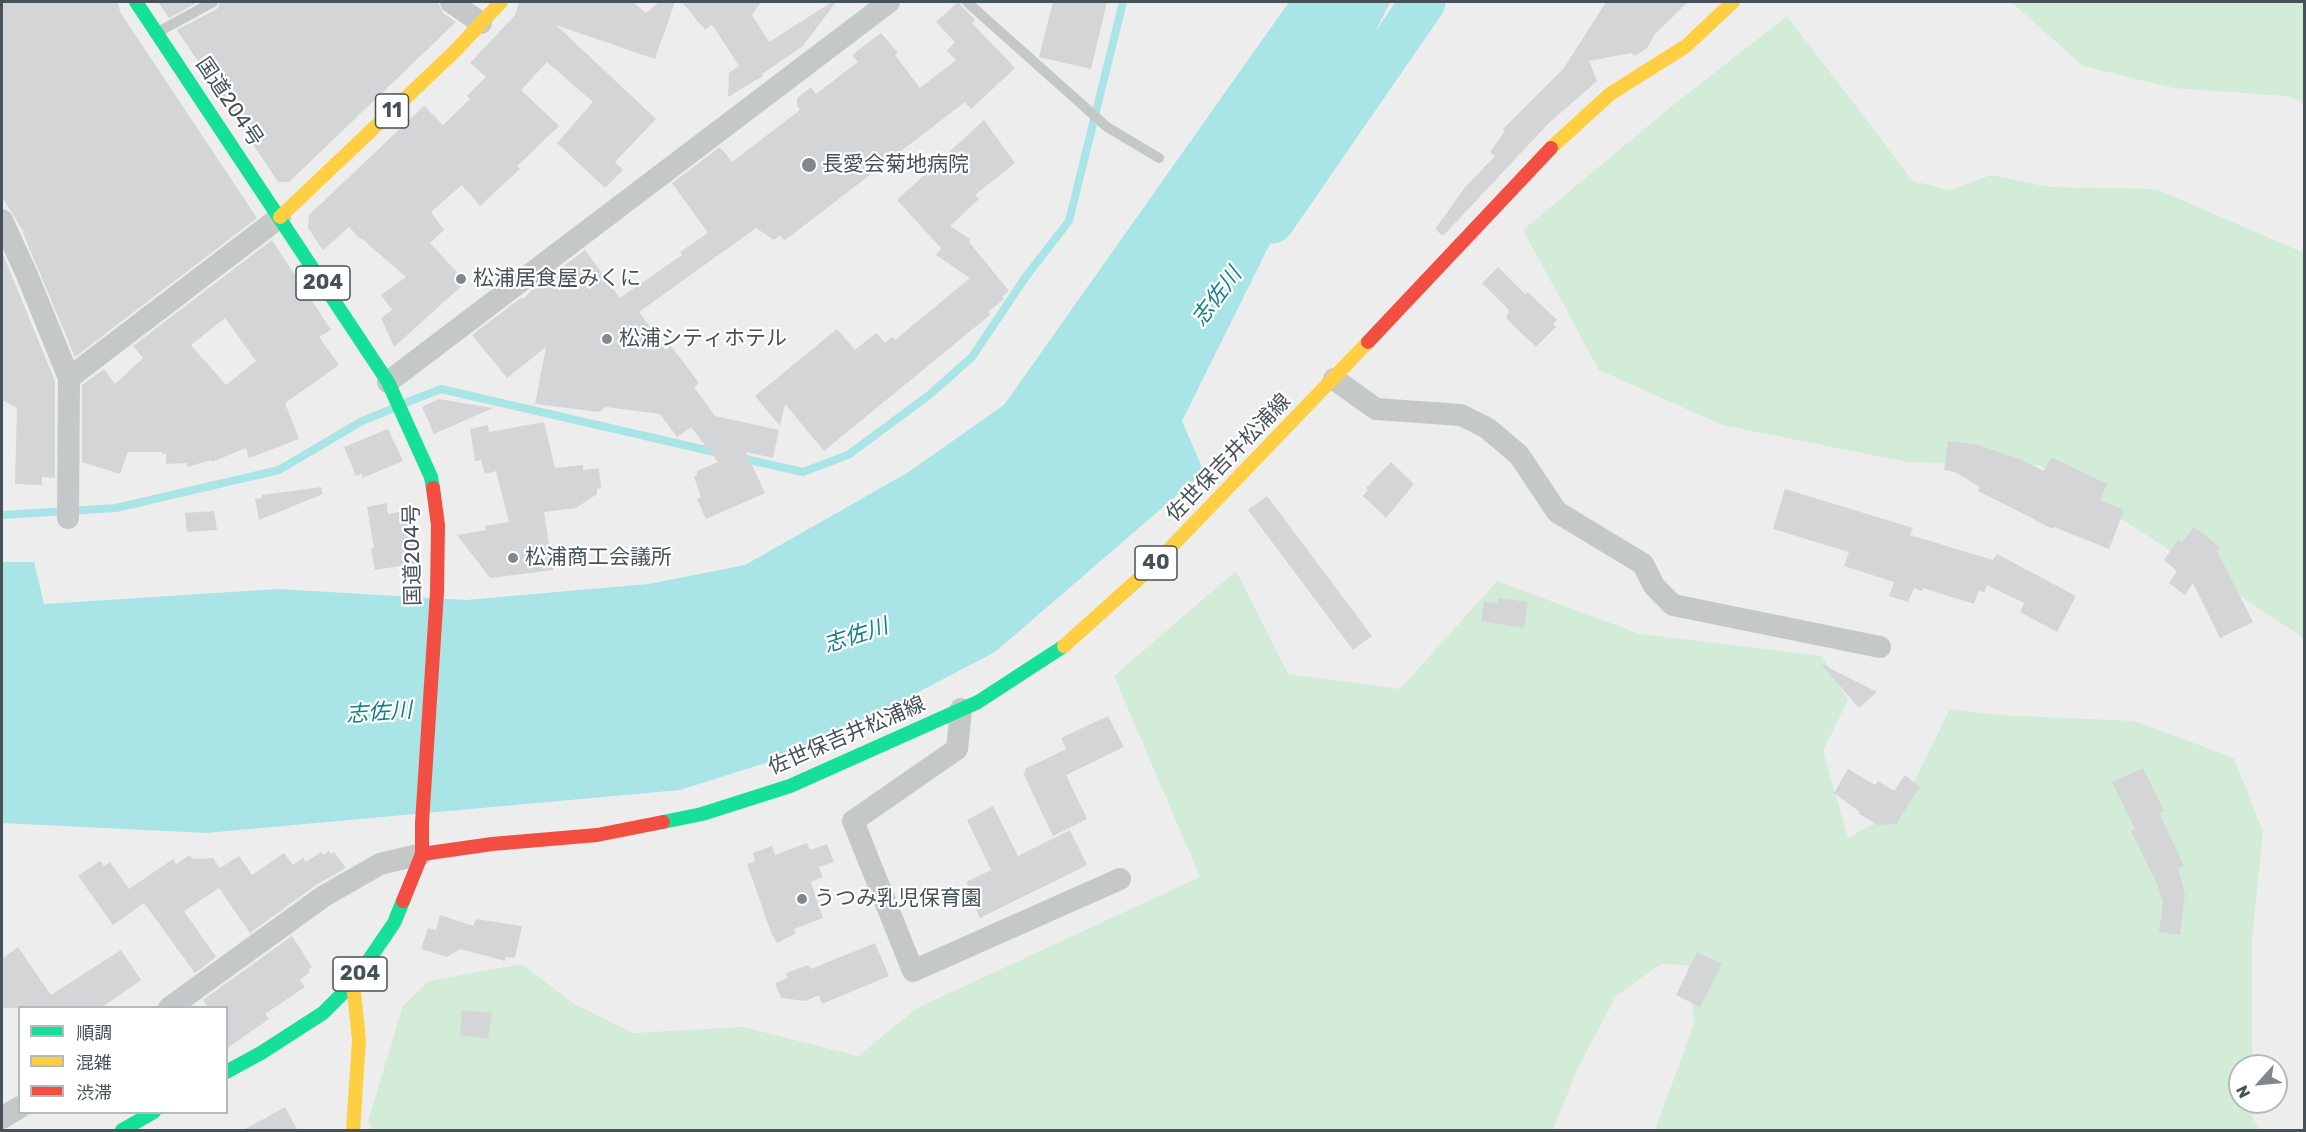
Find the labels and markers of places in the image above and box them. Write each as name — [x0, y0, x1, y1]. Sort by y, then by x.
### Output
place label: 長愛会菊地病院 — [822, 152, 969, 178]
marker: 長愛会菊地病院 — [800, 156, 818, 174]
place label: 松浦居食屋みくに — [473, 266, 641, 292]
marker: 松浦居食屋みくに — [454, 272, 468, 286]
place label: 松浦シティホテル — [619, 326, 787, 352]
marker: 松浦シティホテル — [600, 332, 614, 346]
place label: 松浦商工会議所 — [525, 545, 672, 571]
marker: 松浦商工会議所 — [506, 551, 520, 565]
place label: うつみ乳児保育園 — [814, 886, 982, 912]
marker: うつみ乳児保育園 — [795, 892, 809, 906]

